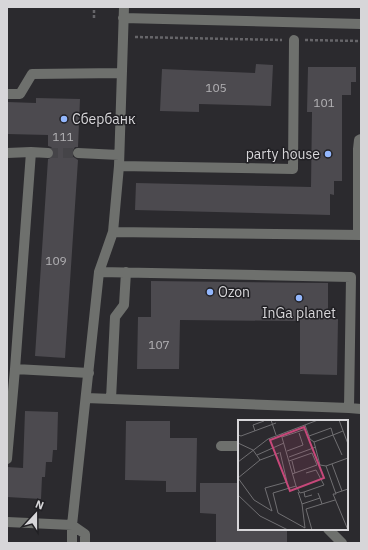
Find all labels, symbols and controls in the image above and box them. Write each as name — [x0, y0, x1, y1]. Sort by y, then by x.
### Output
house number: 105 — [205, 80, 227, 95]
house number: 101 — [313, 95, 335, 110]
place label: Сбербанк — [72, 110, 136, 128]
marker: Сбербанк — [59, 114, 69, 124]
house number: 111 — [52, 129, 74, 144]
place label: party house — [246, 145, 320, 163]
marker: party house — [323, 149, 333, 159]
house number: 109 — [45, 253, 67, 268]
place label: Ozon — [218, 283, 250, 301]
marker: Ozon — [205, 287, 215, 297]
marker: InGa planet — [294, 293, 304, 303]
place label: InGa planet — [262, 304, 336, 322]
house number: 107 — [148, 337, 170, 352]
inset map — [238, 420, 348, 530]
north arrow — [16, 494, 56, 534]
text: N — [33, 497, 46, 513]

